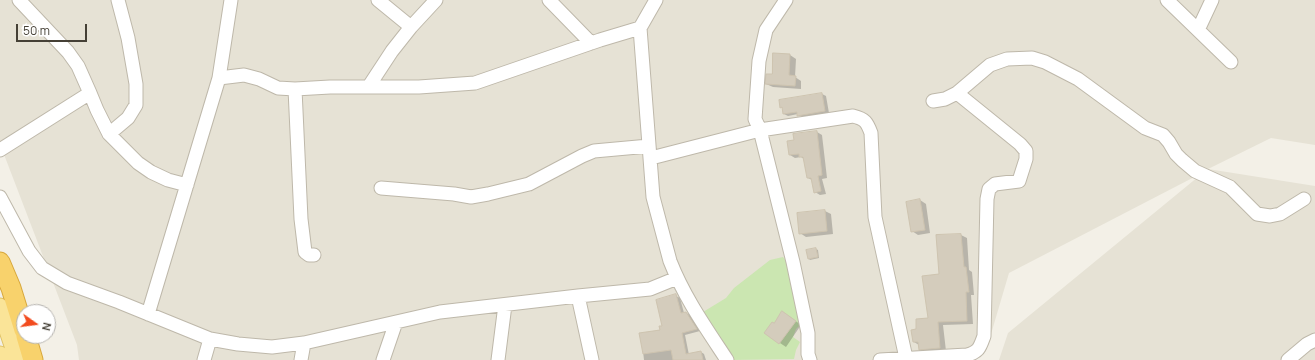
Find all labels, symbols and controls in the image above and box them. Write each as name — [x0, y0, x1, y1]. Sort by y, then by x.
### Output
scale bar — [18, 16, 89, 42]
text: 50 m — [23, 22, 50, 39]
north arrow — [16, 304, 56, 344]
text: N — [39, 321, 55, 332]

